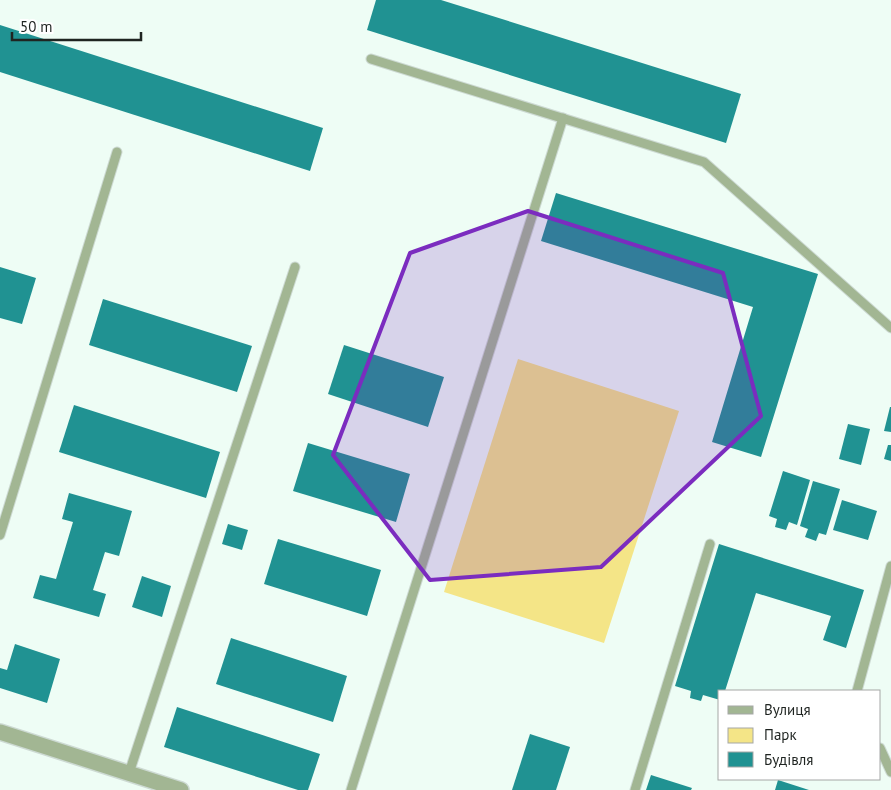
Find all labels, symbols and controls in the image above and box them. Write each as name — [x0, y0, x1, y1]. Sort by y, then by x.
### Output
scale bar — [12, 10, 141, 42]
text: 50 m — [20, 17, 53, 36]
legend — [718, 690, 881, 780]
text: Вулиця — [764, 700, 811, 719]
text: Парк — [764, 725, 797, 744]
text: Будівля — [764, 750, 813, 769]

